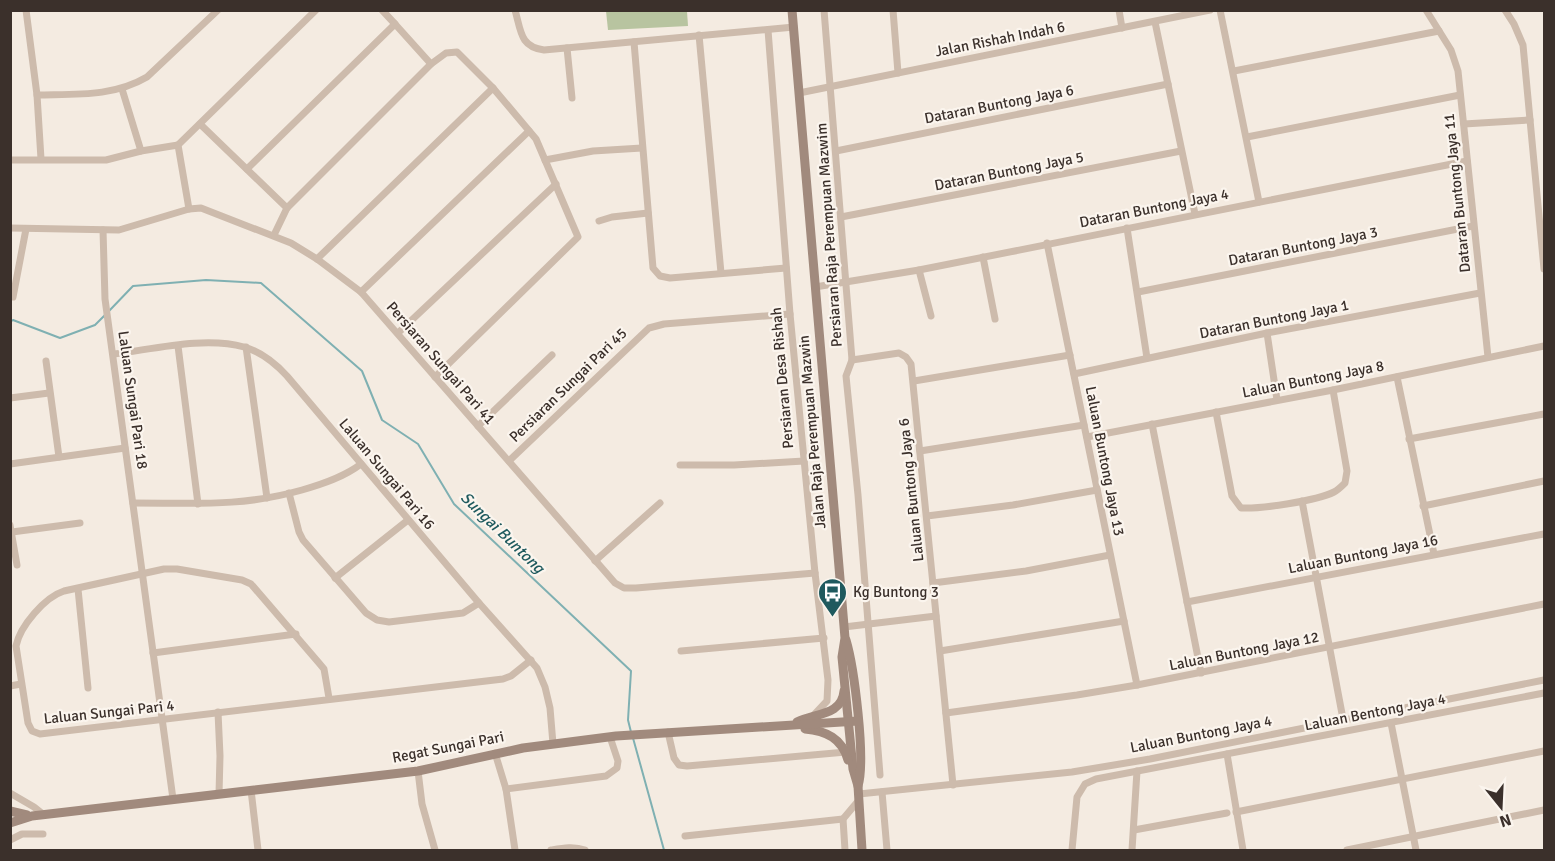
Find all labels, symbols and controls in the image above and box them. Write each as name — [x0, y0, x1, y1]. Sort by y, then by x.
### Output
street label: Jalan Rishah Indah 6 — [933, 18, 1067, 60]
street label: Dataran Buntong Jaya 6 — [923, 81, 1075, 127]
street label: Dataran Buntong Jaya 11 — [1440, 113, 1474, 273]
street label: Persiaran Raja Perempuan Mazwim — [812, 122, 846, 348]
street label: Dataran Buntong Jaya 5 — [933, 148, 1085, 194]
street label: Dataran Buntong Jaya 4 — [1078, 185, 1230, 231]
street label: Dataran Buntong Jaya 3 — [1227, 223, 1379, 269]
street label: Dataran Buntong Jaya 1 — [1198, 296, 1350, 342]
street label: Persiaran Sungai Pari 41 — [383, 298, 499, 428]
street label: Persiaran Desa Rishah — [767, 306, 797, 450]
street label: Persiaran Sungai Pari 45 — [505, 324, 631, 446]
street label: Laluan Sungai Pari 18 — [114, 330, 152, 470]
street label: Jalan Raja Perempuan Mazwin — [795, 334, 829, 530]
street label: Laluan Buntong Jaya 8 — [1241, 356, 1385, 402]
street label: Laluan Buntong Jaya 13 — [1082, 385, 1128, 537]
street label: Laluan Sungai Pari 16 — [335, 415, 439, 533]
street label: Laluan Buntong Jaya 6 — [895, 417, 927, 563]
water label: Sungai Buntong — [456, 488, 550, 579]
street label: Laluan Buntong Jaya 16 — [1287, 531, 1439, 577]
bus stop icon: Kg Buntong 3 — [816, 576, 848, 618]
place label: Kg Buntong 3 — [853, 583, 939, 601]
street label: Laluan Buntong Jaya 12 — [1168, 628, 1320, 674]
street label: Laluan Bentong Jaya 4 — [1303, 689, 1447, 735]
street label: Laluan Sungai Pari 4 — [43, 696, 175, 728]
street label: Laluan Buntong Jaya 4 — [1129, 711, 1273, 757]
street label: Regat Sungai Pari — [391, 727, 505, 767]
north arrow — [1471, 777, 1531, 837]
text: N — [1497, 809, 1514, 832]

